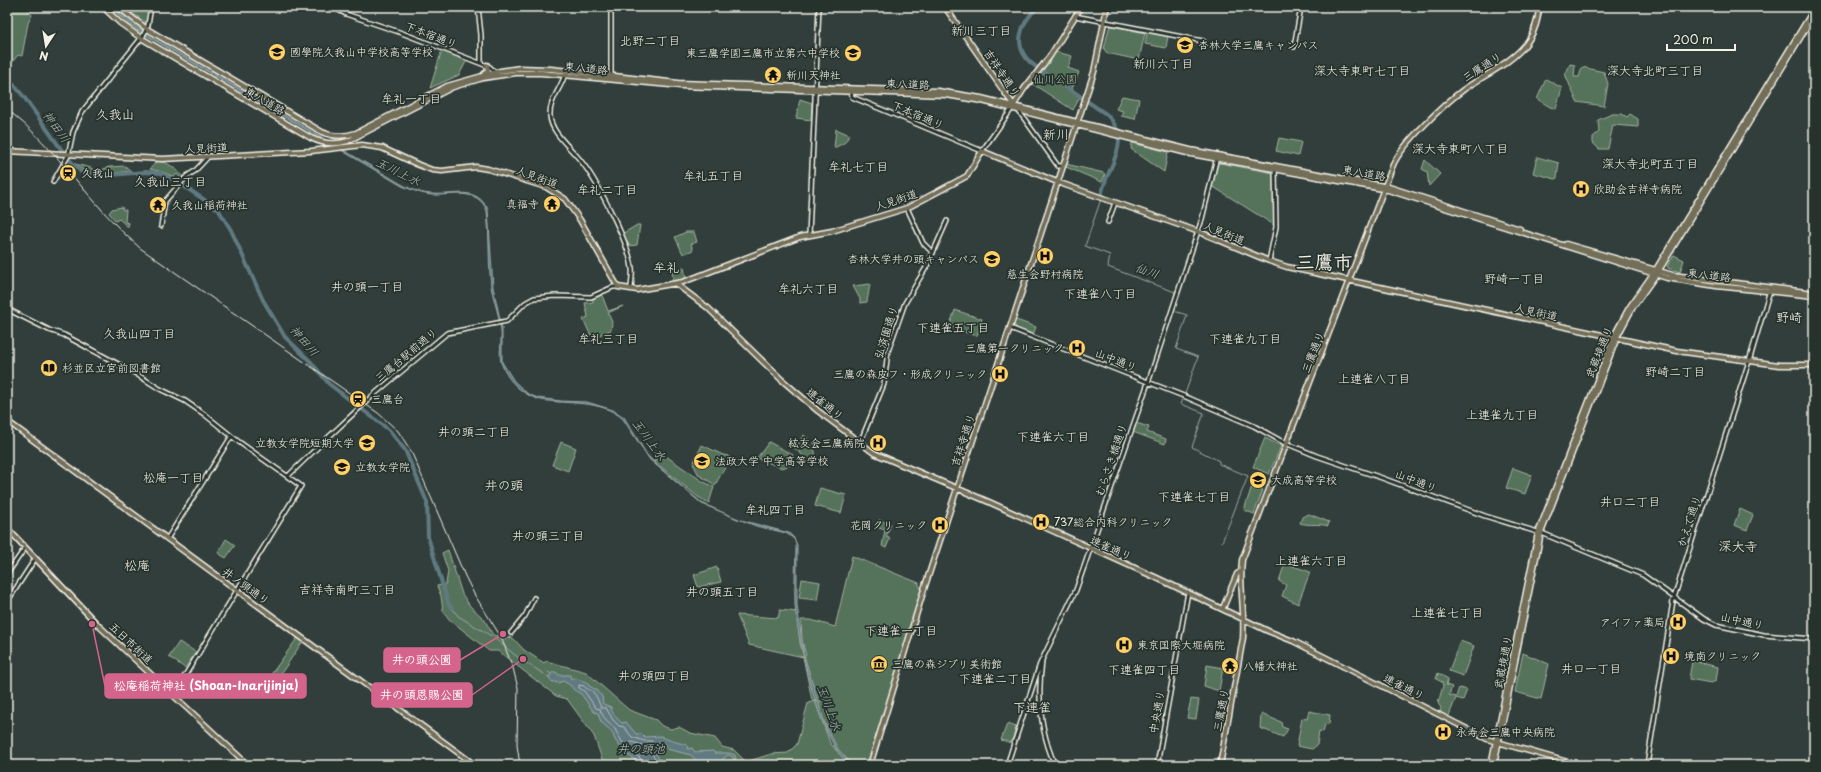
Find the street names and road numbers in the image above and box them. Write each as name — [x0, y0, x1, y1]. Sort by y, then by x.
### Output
street label: 下本宿通り — [402, 17, 460, 52]
street label: 吉祥寺通り — [980, 45, 1025, 100]
street label: 三鷹通り — [1459, 47, 1505, 86]
street label: 東八道路 — [563, 57, 609, 78]
street label: 東八道路 — [886, 74, 930, 93]
street label: 東八道路 — [242, 82, 289, 119]
street label: 下本宿通り — [890, 96, 947, 133]
street label: 人見街道 — [184, 138, 228, 157]
street label: 東八道路 — [1341, 160, 1387, 185]
street label: 人見街道 — [514, 161, 561, 192]
street label: 人見街道 — [872, 184, 919, 215]
street label: 人見街道 — [1201, 216, 1248, 249]
street label: 東八道路 — [1686, 263, 1732, 286]
street label: 人見街道 — [1513, 299, 1559, 324]
street label: 弘済園通り — [869, 303, 902, 361]
street label: 三鷹台駅前通り — [371, 323, 441, 386]
street label: 武蔵境通り — [1580, 323, 1617, 380]
street label: 三鷹通り — [1297, 328, 1328, 375]
street label: 山中通り — [1093, 344, 1140, 375]
street label: 連雀通り — [803, 383, 848, 424]
street label: 吉祥寺通り — [946, 411, 979, 469]
street label: むらさき橋通り — [1090, 421, 1131, 499]
street label: 山中通り — [1393, 465, 1440, 496]
street label: かえで通り — [1672, 492, 1705, 549]
street label: 連雀通り — [1088, 531, 1135, 564]
street label: 井ノ頭通り — [219, 563, 274, 609]
street label: 山中通り — [1719, 608, 1765, 633]
street label: 五日市街道 — [105, 618, 157, 668]
street label: 武蔵境通り — [1489, 633, 1516, 691]
street label: 連雀通り — [1381, 669, 1428, 704]
street label: 三鷹通り — [1208, 687, 1233, 733]
street label: 中央通り — [1144, 689, 1169, 735]

